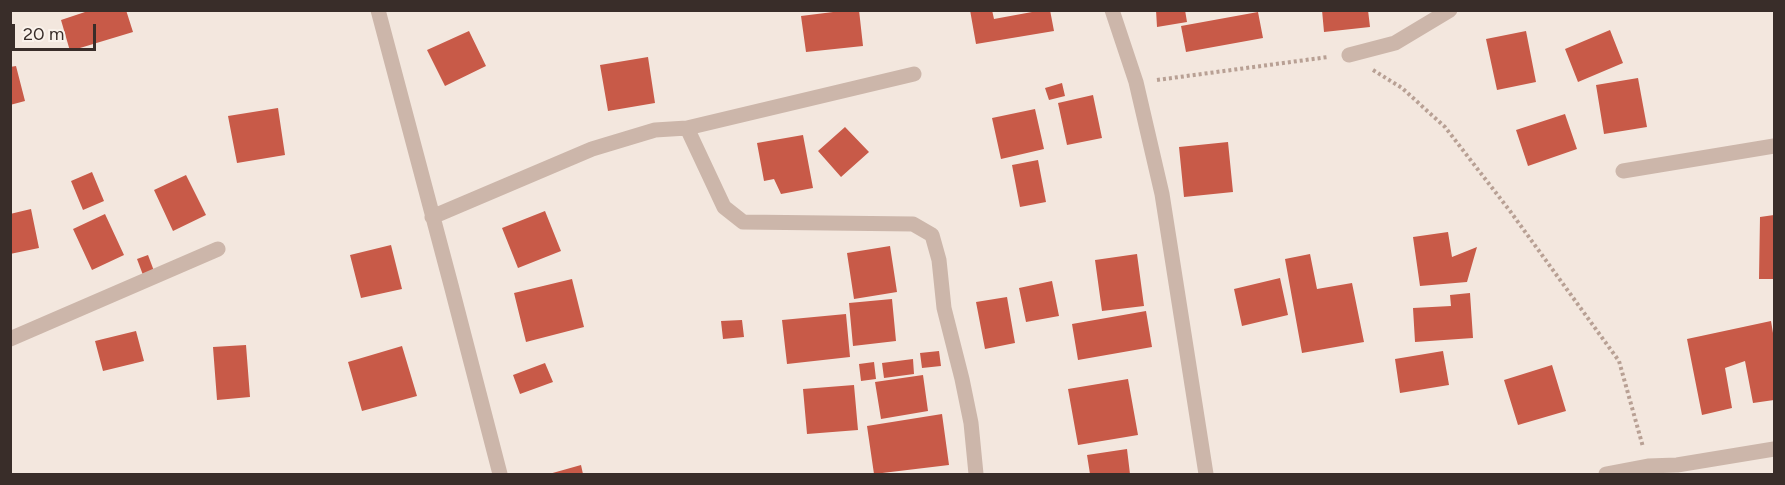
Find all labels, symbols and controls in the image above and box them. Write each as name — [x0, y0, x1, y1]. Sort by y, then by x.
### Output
scale bar — [15, 12, 99, 50]
text: 20 m — [23, 23, 64, 45]

